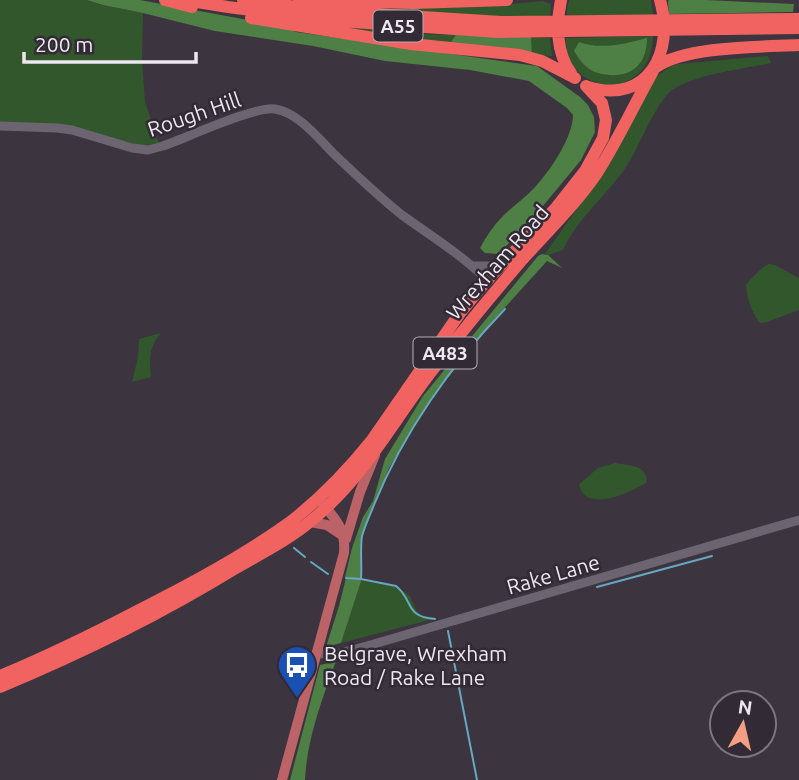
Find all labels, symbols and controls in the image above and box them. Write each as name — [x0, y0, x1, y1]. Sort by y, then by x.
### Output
road number: A55 — [374, 10, 422, 42]
scale bar — [24, 21, 196, 65]
text: 200 m — [35, 32, 93, 56]
street label: Rough Hill — [144, 87, 244, 141]
street label: Wrexham Road — [441, 200, 553, 324]
road number: A483 — [414, 338, 476, 368]
street label: Rake Lane — [504, 549, 602, 599]
place label: Belgrave, Wrexham Road / Rake Lane — [324, 641, 507, 689]
bus stop icon: Belgrave, Wrexham Road / Rake Lane — [276, 644, 318, 699]
north arrow — [708, 689, 778, 759]
text: N — [737, 695, 754, 719]

